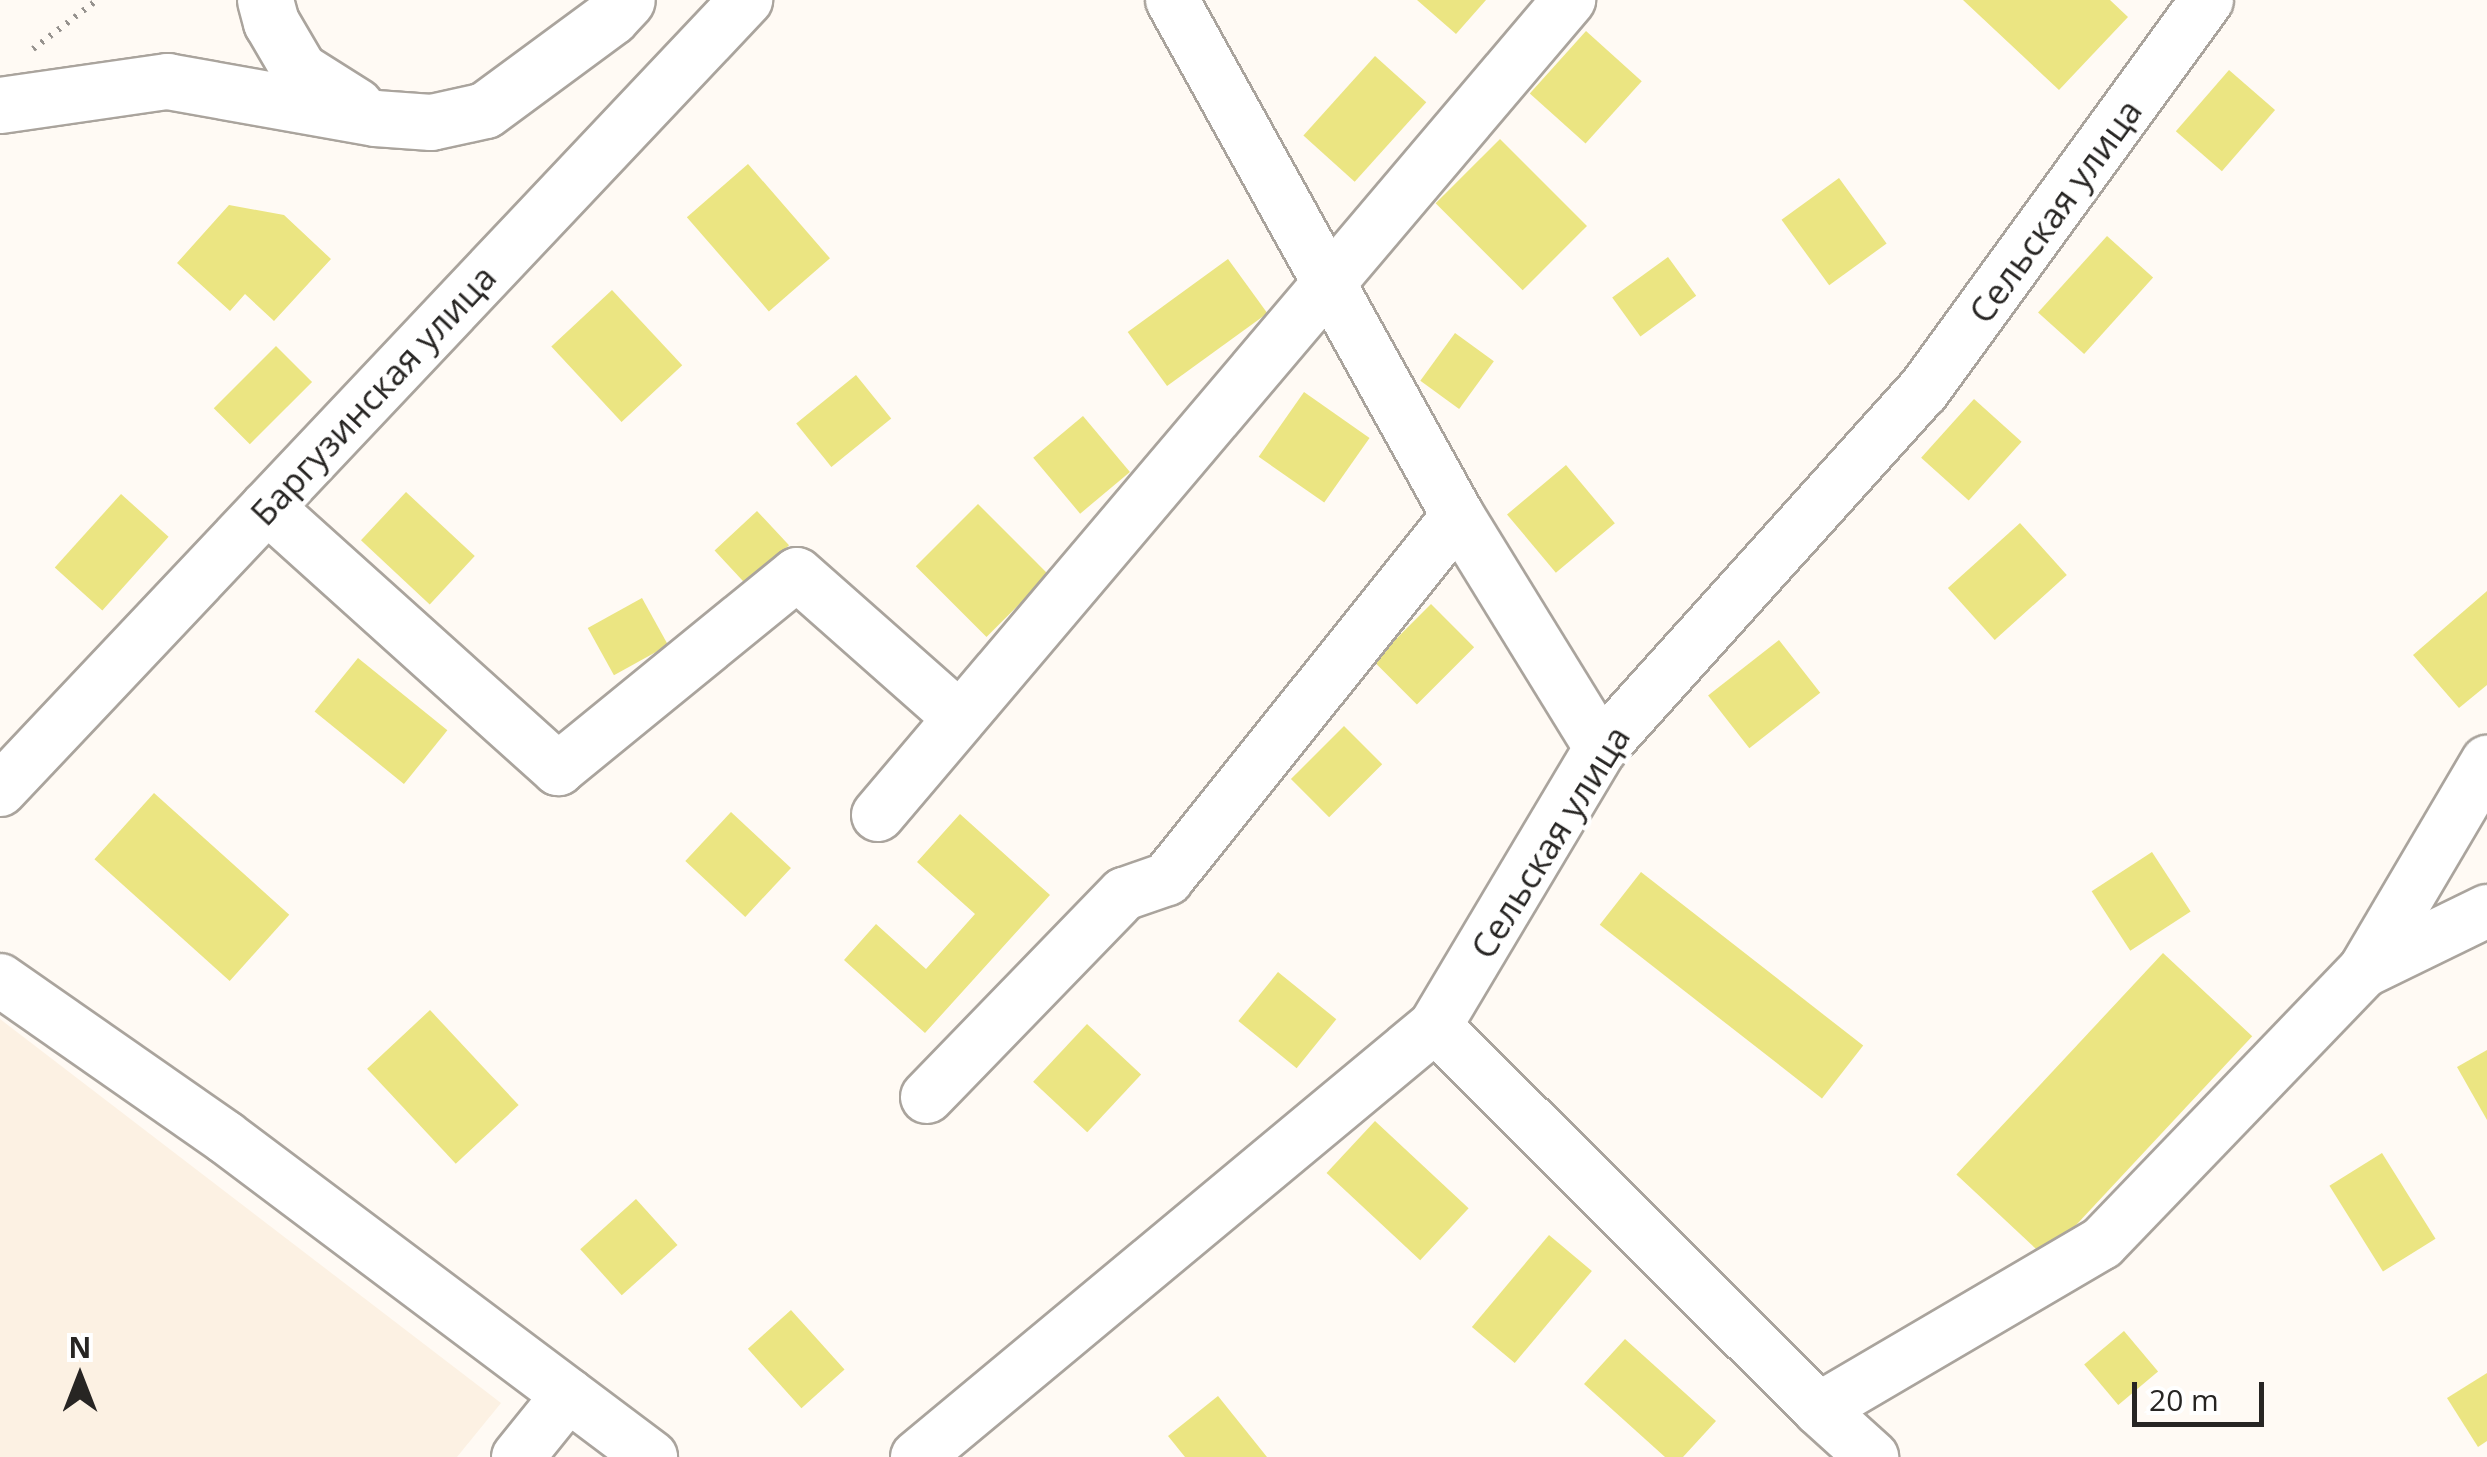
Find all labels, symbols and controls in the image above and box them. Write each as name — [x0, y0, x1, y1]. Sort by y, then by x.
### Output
street label: Сельская улица — [1960, 91, 2150, 331]
street label: Баргузинская улица — [242, 256, 504, 534]
street label: Сельская улица — [1462, 718, 1638, 966]
north arrow — [30, 1327, 130, 1427]
text: N — [69, 1328, 91, 1366]
scale bar — [2137, 1362, 2270, 1424]
text: 20 m — [2149, 1379, 2219, 1420]

